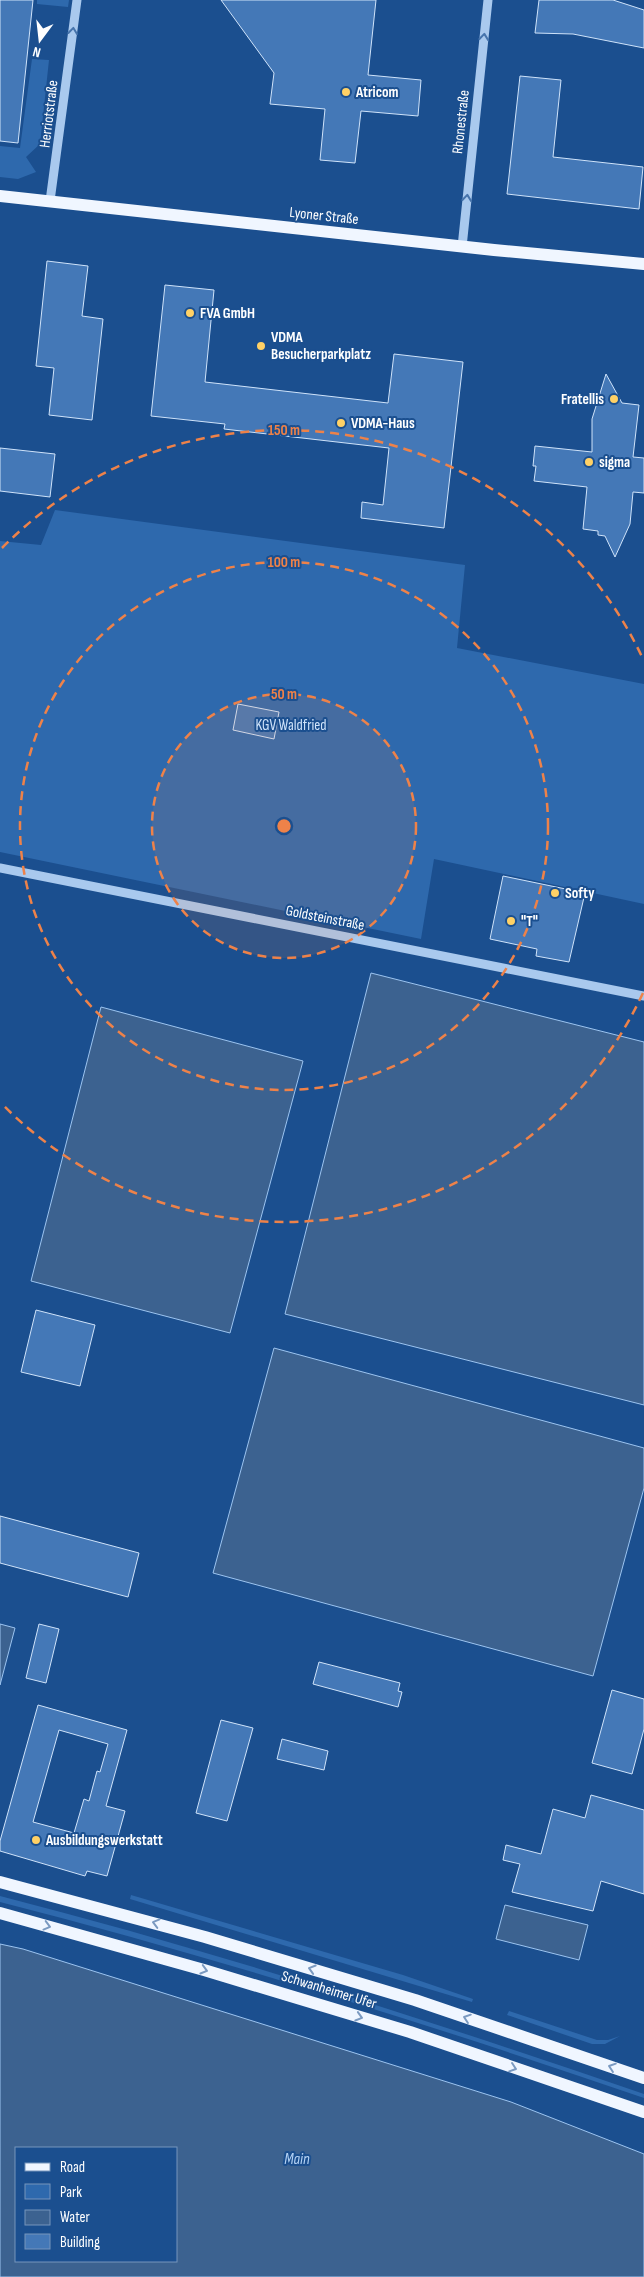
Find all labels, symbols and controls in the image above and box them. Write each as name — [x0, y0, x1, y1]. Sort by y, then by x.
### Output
north arrow — [15, 15, 65, 65]
one-way arrow — [67, 27, 78, 35]
one-way arrow — [478, 33, 489, 41]
text: N — [31, 43, 43, 61]
street label: Herriotstraße — [35, 79, 63, 149]
place label: Atricom — [355, 83, 398, 102]
marker: Atricom — [340, 86, 352, 98]
street label: Rhonestraße — [448, 89, 474, 155]
one-way arrow — [461, 194, 472, 202]
street label: Lyoner Straße — [288, 203, 360, 229]
place label: FVA GmbH — [200, 304, 255, 323]
marker: FVA GmbH — [184, 307, 196, 319]
place label: VDMA Besucherparkplatz — [271, 328, 371, 364]
marker: VDMA Besucherparkplatz — [255, 340, 267, 352]
place label: Fratellis — [561, 390, 604, 409]
marker: Fratellis — [608, 393, 620, 405]
place label: VDMA-Haus — [351, 414, 415, 433]
marker: VDMA-Haus — [335, 417, 347, 429]
text: 150 m — [268, 421, 300, 440]
place label: sigma — [599, 453, 630, 472]
marker: sigma — [583, 456, 595, 468]
text: 100 m — [268, 553, 300, 572]
text: 50 m — [271, 685, 297, 704]
park label: KGV Waldfried — [255, 716, 327, 735]
centre of rings — [275, 817, 293, 835]
place label: Softy — [565, 884, 595, 903]
marker: Softy — [549, 887, 561, 899]
street label: Goldsteinstraße — [284, 901, 366, 935]
place label: "T" — [521, 912, 538, 931]
marker: "T" — [505, 915, 517, 927]
place label: Ausbildungswerkstatt — [45, 1831, 163, 1850]
marker: Ausbildungswerkstatt — [30, 1834, 42, 1846]
one-way arrow — [152, 1919, 161, 1929]
one-way arrow — [43, 1920, 51, 1931]
one-way arrow — [199, 1964, 207, 1974]
one-way arrow — [308, 1965, 317, 1975]
street label: Schwanheimer Ufer — [279, 1966, 380, 2014]
one-way arrow — [354, 2011, 363, 2021]
one-way arrow — [463, 2014, 472, 2024]
one-way arrow — [509, 2062, 517, 2072]
one-way arrow — [608, 2063, 616, 2073]
legend — [15, 2147, 178, 2262]
water label: Main — [284, 2150, 310, 2169]
text: Road — [60, 2158, 85, 2177]
text: Park — [60, 2183, 82, 2202]
text: Water — [60, 2208, 91, 2227]
text: Building — [60, 2233, 100, 2252]

